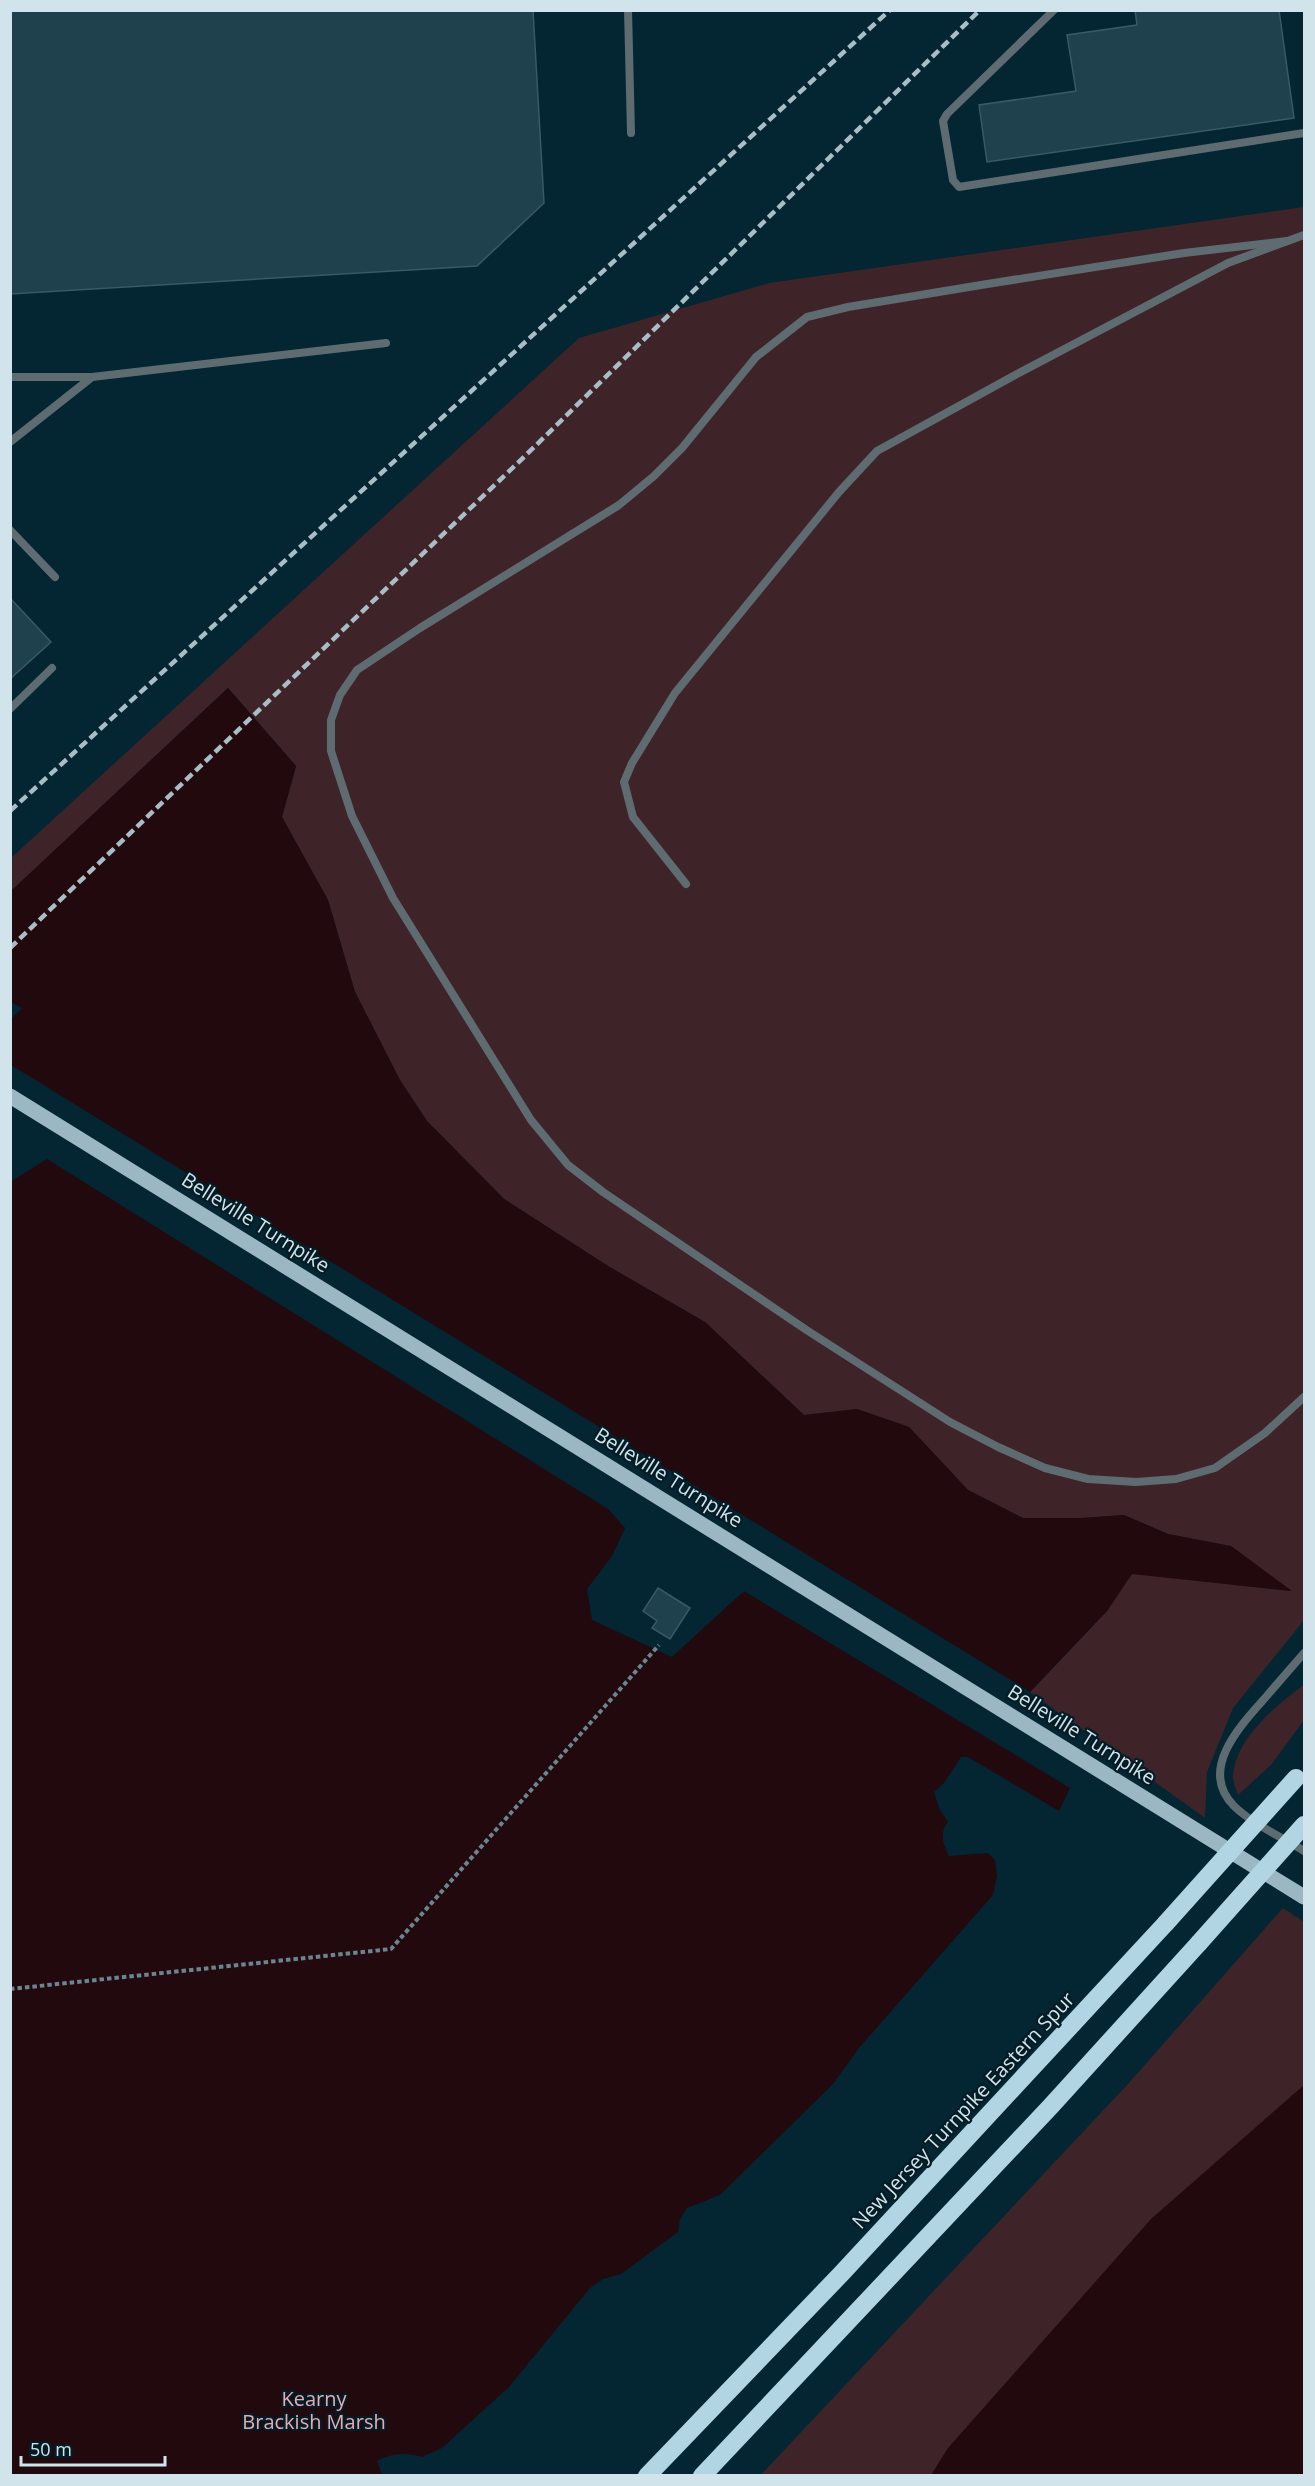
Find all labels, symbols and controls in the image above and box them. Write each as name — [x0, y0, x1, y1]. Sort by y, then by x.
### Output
street label: Belleville Turnpike — [177, 1166, 335, 1278]
street label: Belleville Turnpike — [590, 1421, 748, 1533]
street label: Belleville Turnpike — [1003, 1678, 1161, 1790]
street label: New Jersey Turnpike Eastern Spur — [846, 1986, 1080, 2234]
park label: Kearny Brackish Marsh — [242, 2385, 386, 2435]
scale bar — [21, 2429, 165, 2467]
text: 50 m — [30, 2437, 72, 2461]

